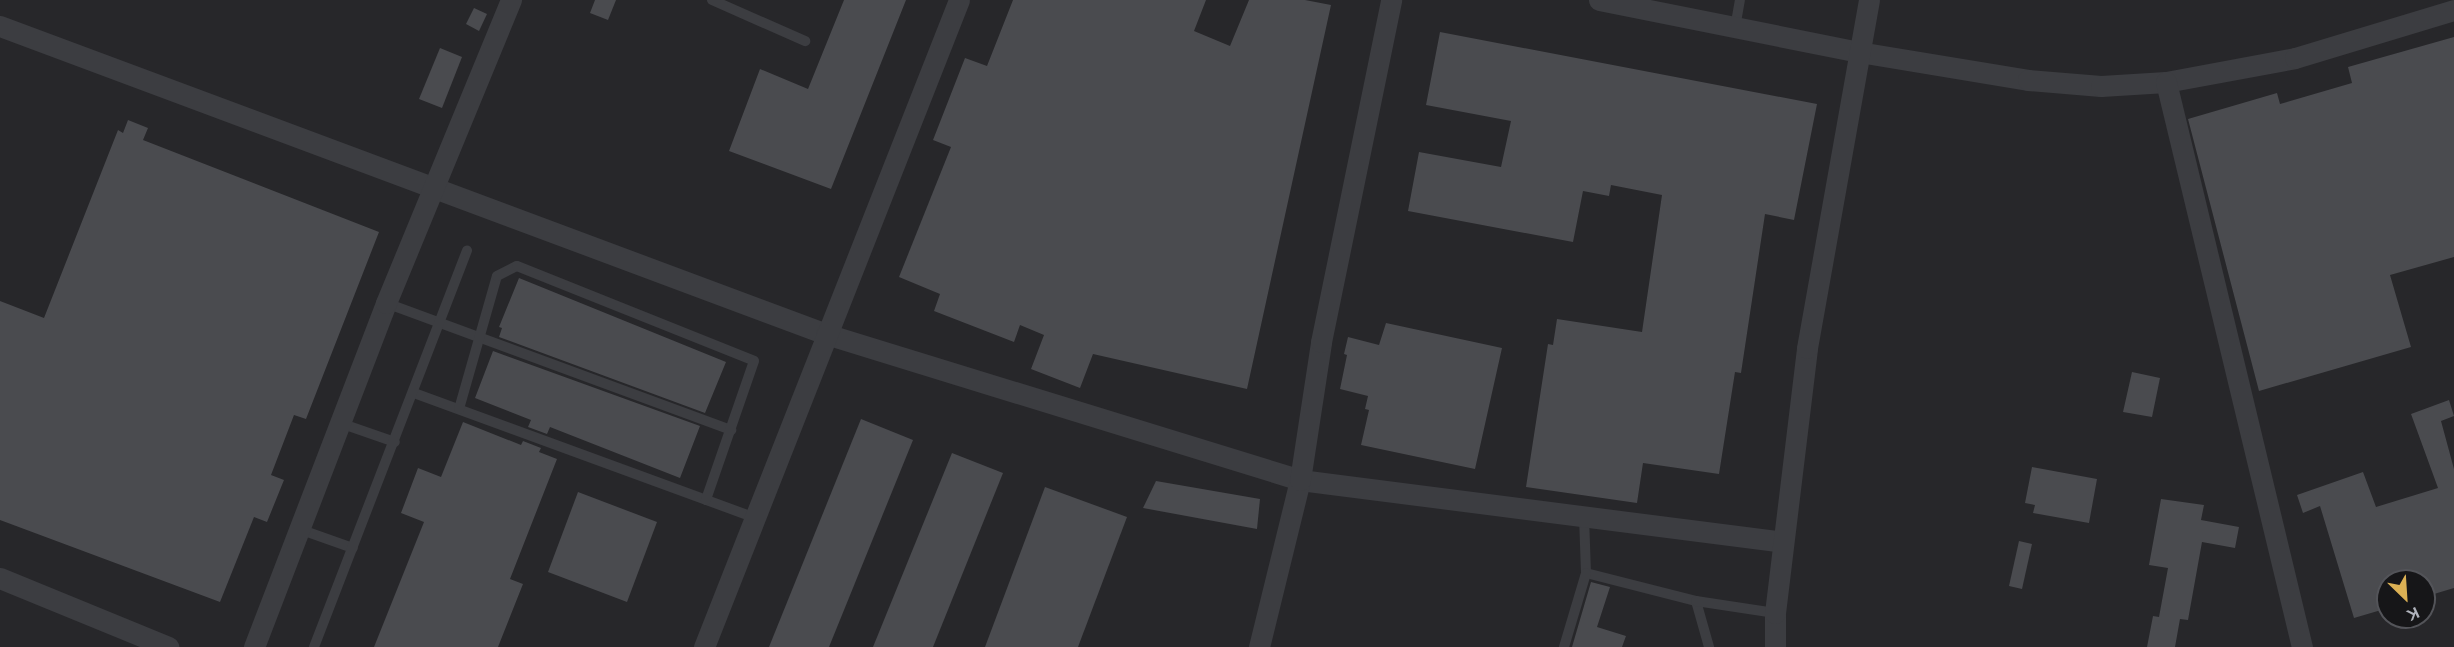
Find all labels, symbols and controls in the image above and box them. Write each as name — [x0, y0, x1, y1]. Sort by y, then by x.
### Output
north arrow — [2376, 569, 2436, 629]
text: K — [2404, 604, 2422, 624]

